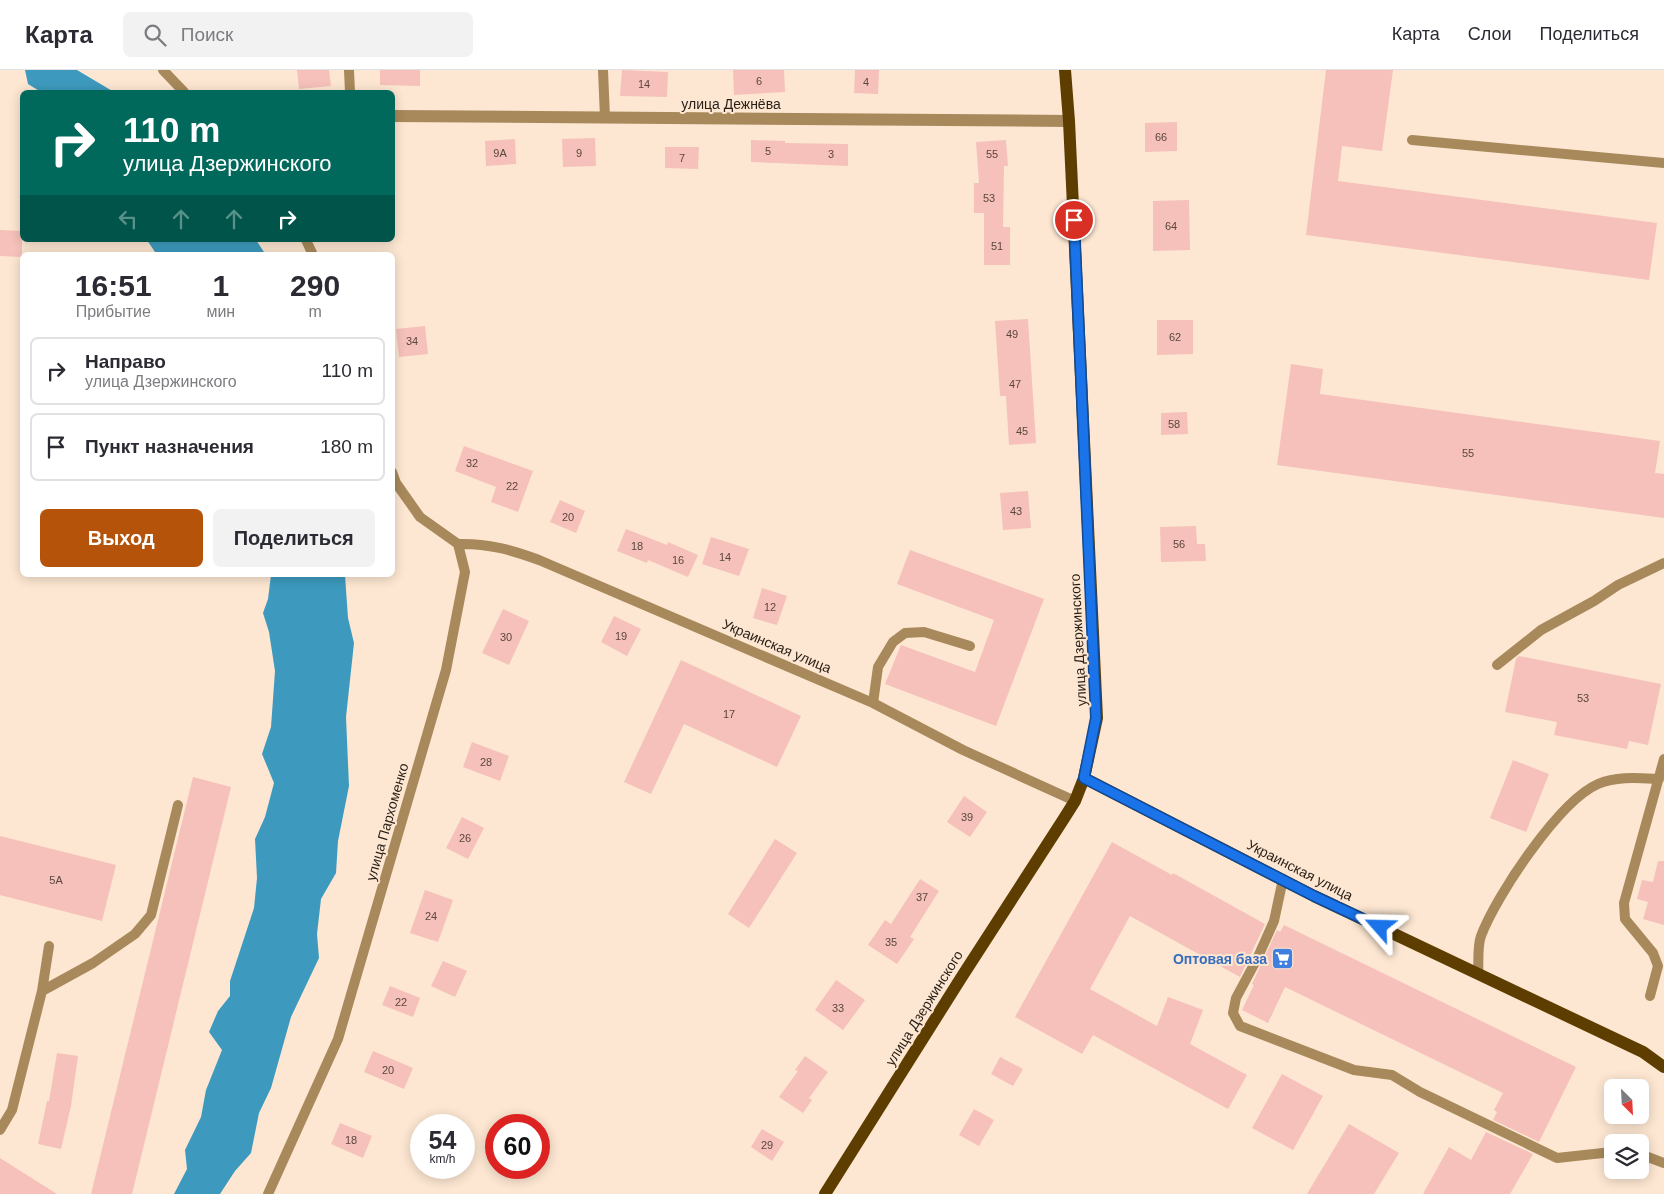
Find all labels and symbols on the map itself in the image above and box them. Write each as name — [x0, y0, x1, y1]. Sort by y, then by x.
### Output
house number: 6 — [756, 75, 762, 87]
house number: 4 — [863, 76, 869, 88]
house number: 14 — [638, 78, 650, 90]
street label: улица Дежнёва — [681, 96, 781, 112]
house number: 66 — [1155, 131, 1167, 143]
house number: 5 — [765, 145, 771, 157]
house number: 9А — [493, 147, 507, 159]
house number: 9 — [576, 147, 582, 159]
house number: 3 — [828, 148, 834, 160]
house number: 55 — [986, 148, 998, 160]
house number: 7 — [679, 152, 685, 164]
house number: 53 — [983, 192, 995, 204]
pin — [1053, 199, 1095, 241]
house number: 64 — [1165, 220, 1177, 232]
house number: 51 — [991, 240, 1003, 252]
house number: 49 — [1006, 328, 1018, 340]
house number: 62 — [1169, 331, 1181, 343]
house number: 34 — [406, 335, 418, 347]
house number: 47 — [1009, 378, 1021, 390]
house number: 58 — [1168, 418, 1180, 430]
house number: 45 — [1016, 425, 1028, 437]
house number: 55 — [1462, 447, 1474, 459]
house number: 32 — [466, 457, 478, 469]
house number: 22 — [506, 480, 518, 492]
house number: 43 — [1010, 505, 1022, 517]
house number: 20 — [562, 511, 574, 523]
house number: 56 — [1173, 538, 1185, 550]
house number: 18 — [631, 540, 643, 552]
house number: 14 — [719, 551, 731, 563]
house number: 16 — [672, 554, 684, 566]
street label: улица Дзержинского — [1067, 573, 1089, 707]
house number: 12 — [764, 601, 776, 613]
street label: Украинская улица — [720, 616, 834, 676]
house number: 19 — [615, 630, 627, 642]
house number: 30 — [500, 631, 512, 643]
house number: 53 — [1577, 692, 1589, 704]
house number: 17 — [723, 708, 735, 720]
house number: 28 — [480, 756, 492, 768]
street label: улица Пархоменко — [363, 761, 412, 883]
house number: 39 — [961, 811, 973, 823]
house number: 26 — [459, 832, 471, 844]
street label: Украинская улица — [1244, 836, 1356, 904]
house number: 5А — [49, 874, 63, 886]
house number: 37 — [916, 891, 928, 903]
position arrow — [1353, 900, 1405, 952]
house number: 24 — [425, 910, 437, 922]
house number: 35 — [885, 936, 897, 948]
street label: улица Дзержинского — [882, 947, 966, 1069]
supermarket icon: Оптовая база — [1271, 947, 1295, 971]
place label: Оптовая база — [1173, 951, 1267, 967]
house number: 22 — [395, 996, 407, 1008]
house number: 33 — [832, 1002, 844, 1014]
house number: 20 — [382, 1064, 394, 1076]
north arrow — [1604, 1079, 1649, 1124]
speed limit sign: 60 — [485, 1114, 550, 1179]
house number: 18 — [345, 1134, 357, 1146]
house number: 29 — [761, 1139, 773, 1151]

